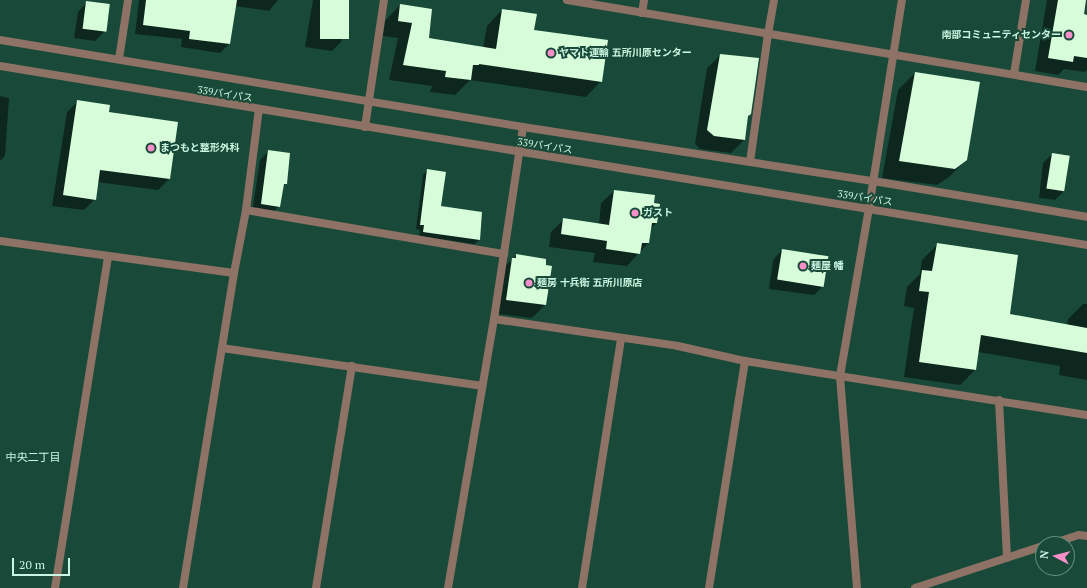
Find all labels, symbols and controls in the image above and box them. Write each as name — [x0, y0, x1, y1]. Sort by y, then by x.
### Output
place label: 南部コミュニティセンター — [941, 29, 1061, 41]
marker: 南部コミュニティセンター — [1064, 30, 1074, 40]
place label: ヤマト運輸 五所川原センター — [559, 47, 692, 59]
marker: ヤマト運輸 五所川原センター — [546, 48, 556, 58]
street label: 339バイパス — [196, 84, 254, 104]
street label: 339バイパス — [516, 136, 574, 156]
marker: まつもと整形外科 — [145, 142, 157, 154]
place label: まつもと整形外科 — [160, 142, 240, 154]
street label: 339バイパス — [836, 188, 894, 208]
place label: ガスト — [643, 207, 673, 219]
marker: ガスト — [630, 208, 640, 218]
place label: 麺屋 幡 — [811, 260, 844, 272]
marker: 麺屋 幡 — [798, 261, 808, 271]
place label: 麺房 十兵衛 五所川原店 — [537, 277, 642, 289]
marker: 麺房 十兵衛 五所川原店 — [524, 278, 534, 288]
district label: 中央二丁目 — [6, 450, 60, 464]
north arrow — [1035, 536, 1075, 576]
scale bar — [14, 550, 72, 576]
text: N — [1037, 550, 1052, 560]
text: 20 m — [19, 557, 45, 572]

